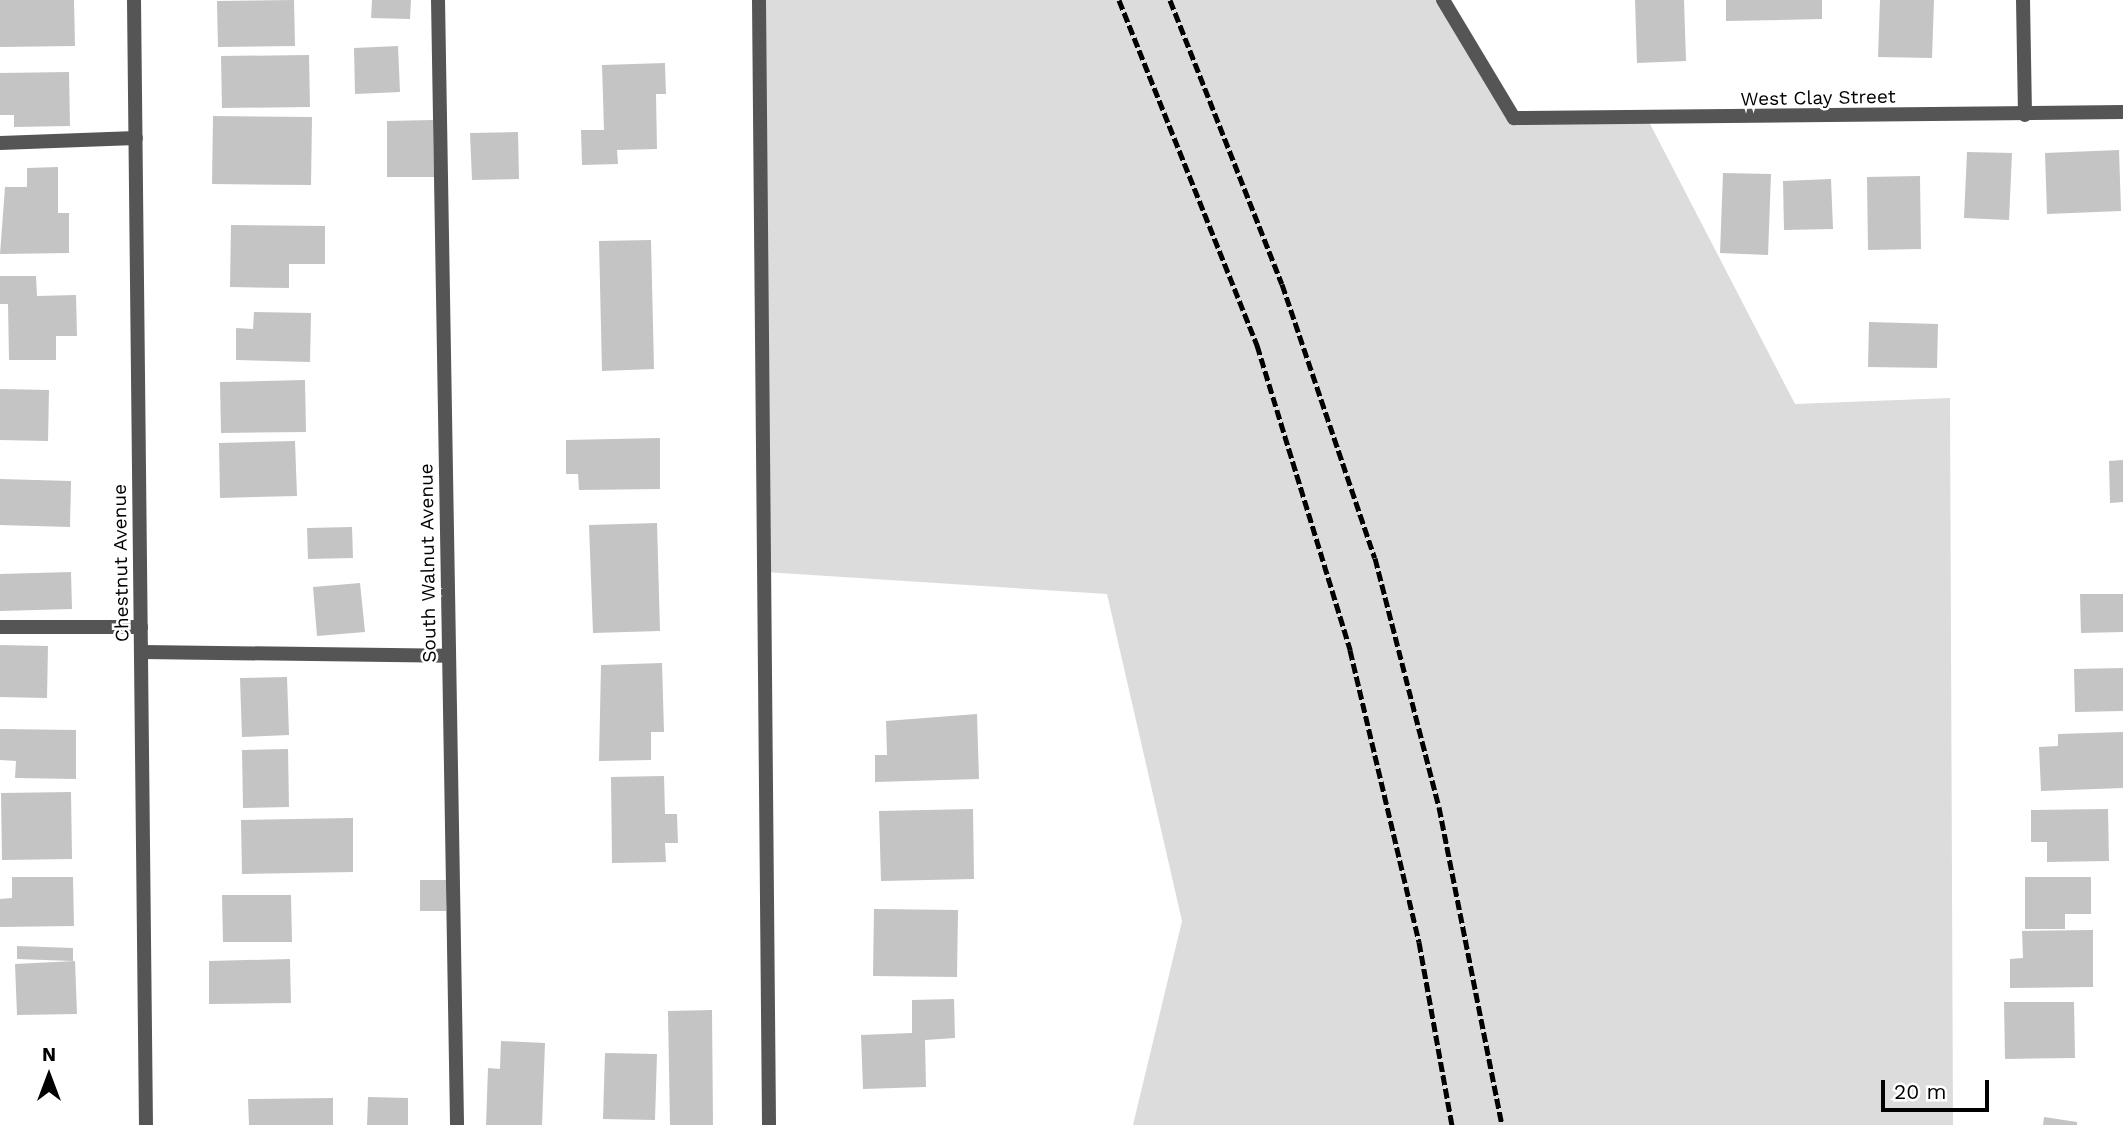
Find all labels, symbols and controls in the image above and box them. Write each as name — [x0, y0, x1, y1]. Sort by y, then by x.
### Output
street label: West Clay Street — [1740, 85, 1896, 111]
street label: South Walnut Avenue — [415, 462, 441, 664]
street label: Chestnut Avenue — [108, 483, 134, 643]
north arrow — [14, 1041, 84, 1111]
text: N — [42, 1043, 56, 1066]
scale bar — [1885, 1066, 1994, 1110]
text: 20 m — [1894, 1079, 1946, 1104]

